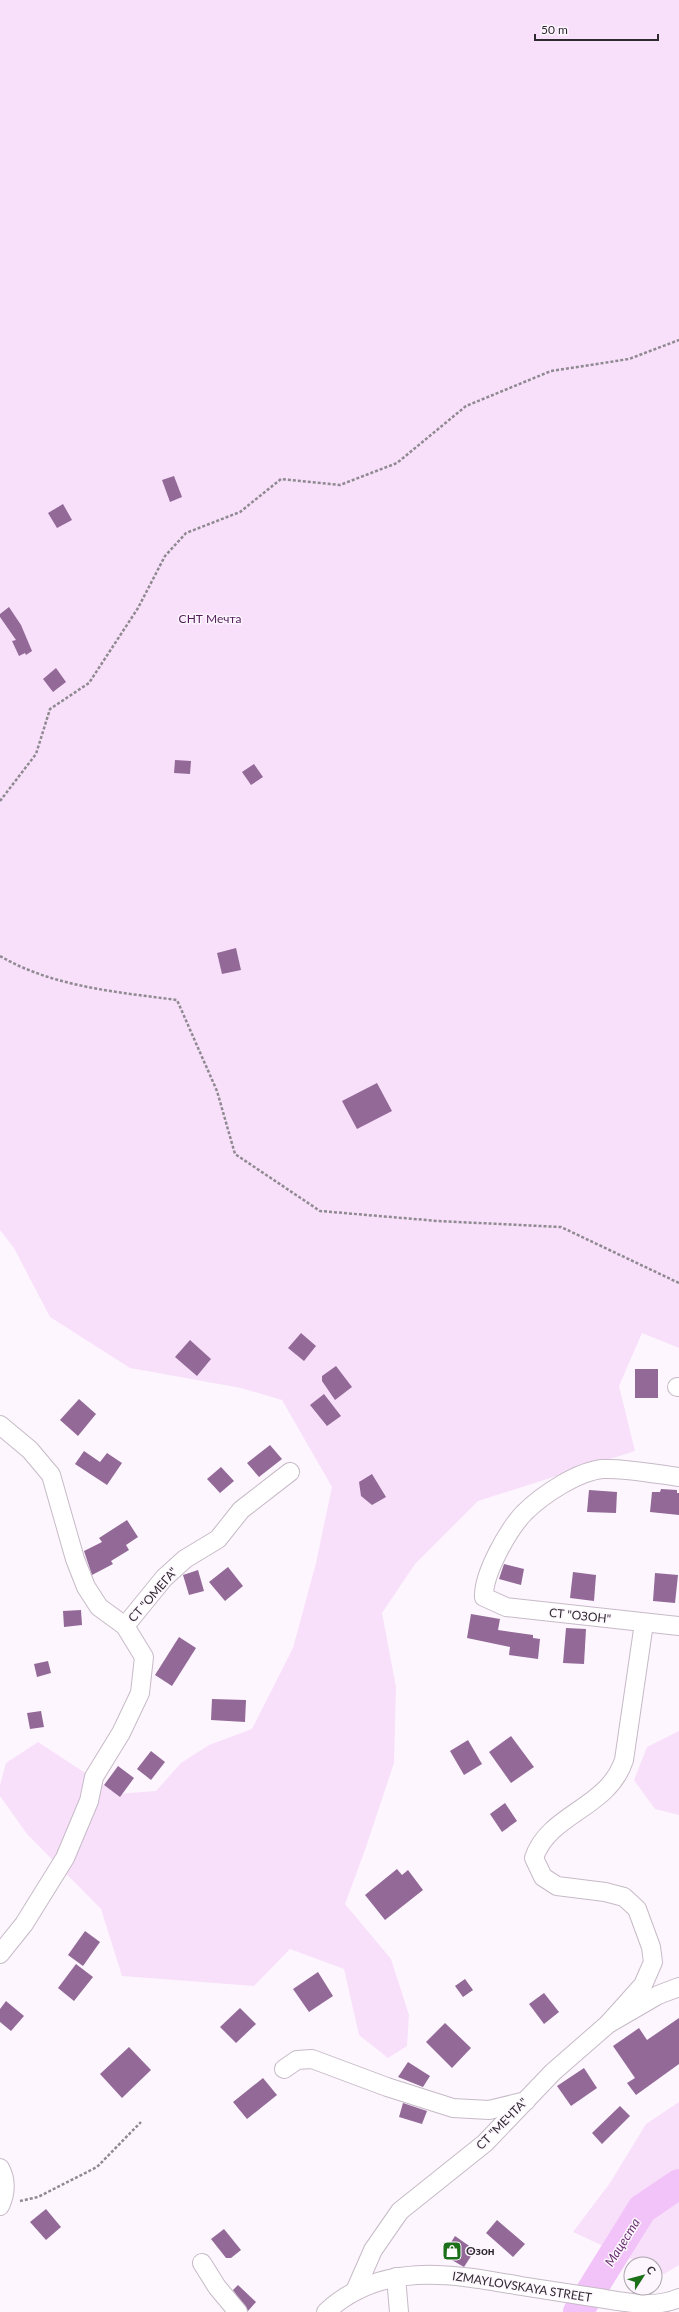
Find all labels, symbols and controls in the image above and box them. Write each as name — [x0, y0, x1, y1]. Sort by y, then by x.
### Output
scale bar — [535, 16, 658, 42]
text: 50 m — [541, 22, 568, 37]
park label: СНТ Мечта — [179, 611, 241, 626]
street label: СТ "ОМЕГА" — [125, 1564, 180, 1625]
street label: СТ "ОЗОН" — [548, 1605, 612, 1626]
street label: СТ "МЕЧТА" — [473, 2095, 531, 2153]
water label: Мацеста — [601, 2215, 643, 2269]
shop icon: Озон — [441, 2240, 463, 2262]
place label: Озон — [466, 2243, 495, 2258]
north arrow — [623, 2256, 663, 2296]
text: С — [644, 2263, 659, 2277]
street label: IZMAYLOVSKAYA STREET — [451, 2268, 593, 2305]

